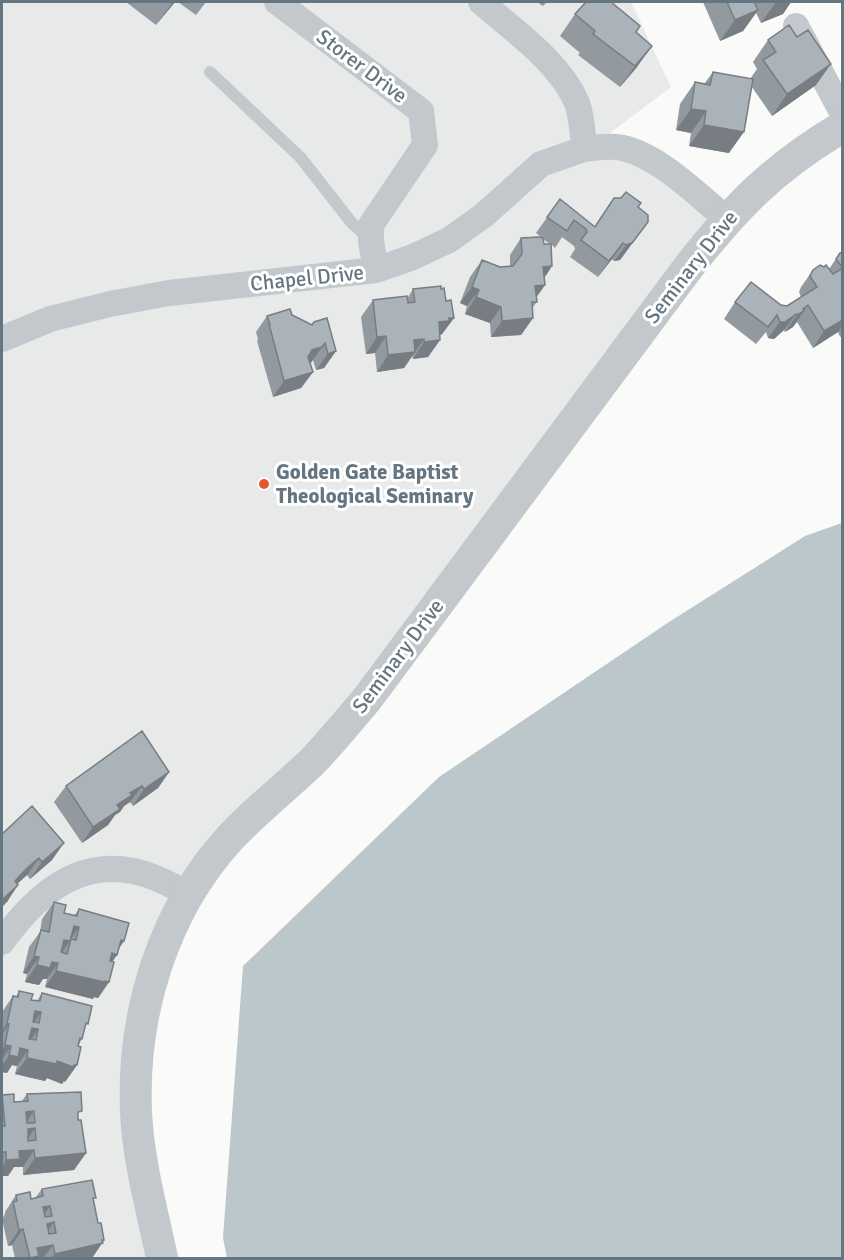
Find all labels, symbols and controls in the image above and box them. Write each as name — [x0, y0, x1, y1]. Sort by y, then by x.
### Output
street label: Storer Drive — [311, 23, 413, 109]
street label: Seminary Drive — [639, 205, 743, 329]
street label: Chapel Drive — [249, 259, 365, 297]
place label: Golden Gate Baptist Theological Seminary — [276, 459, 474, 509]
marker: Golden Gate Baptist Theological Seminary — [257, 477, 271, 491]
street label: Seminary Drive — [347, 594, 449, 718]

